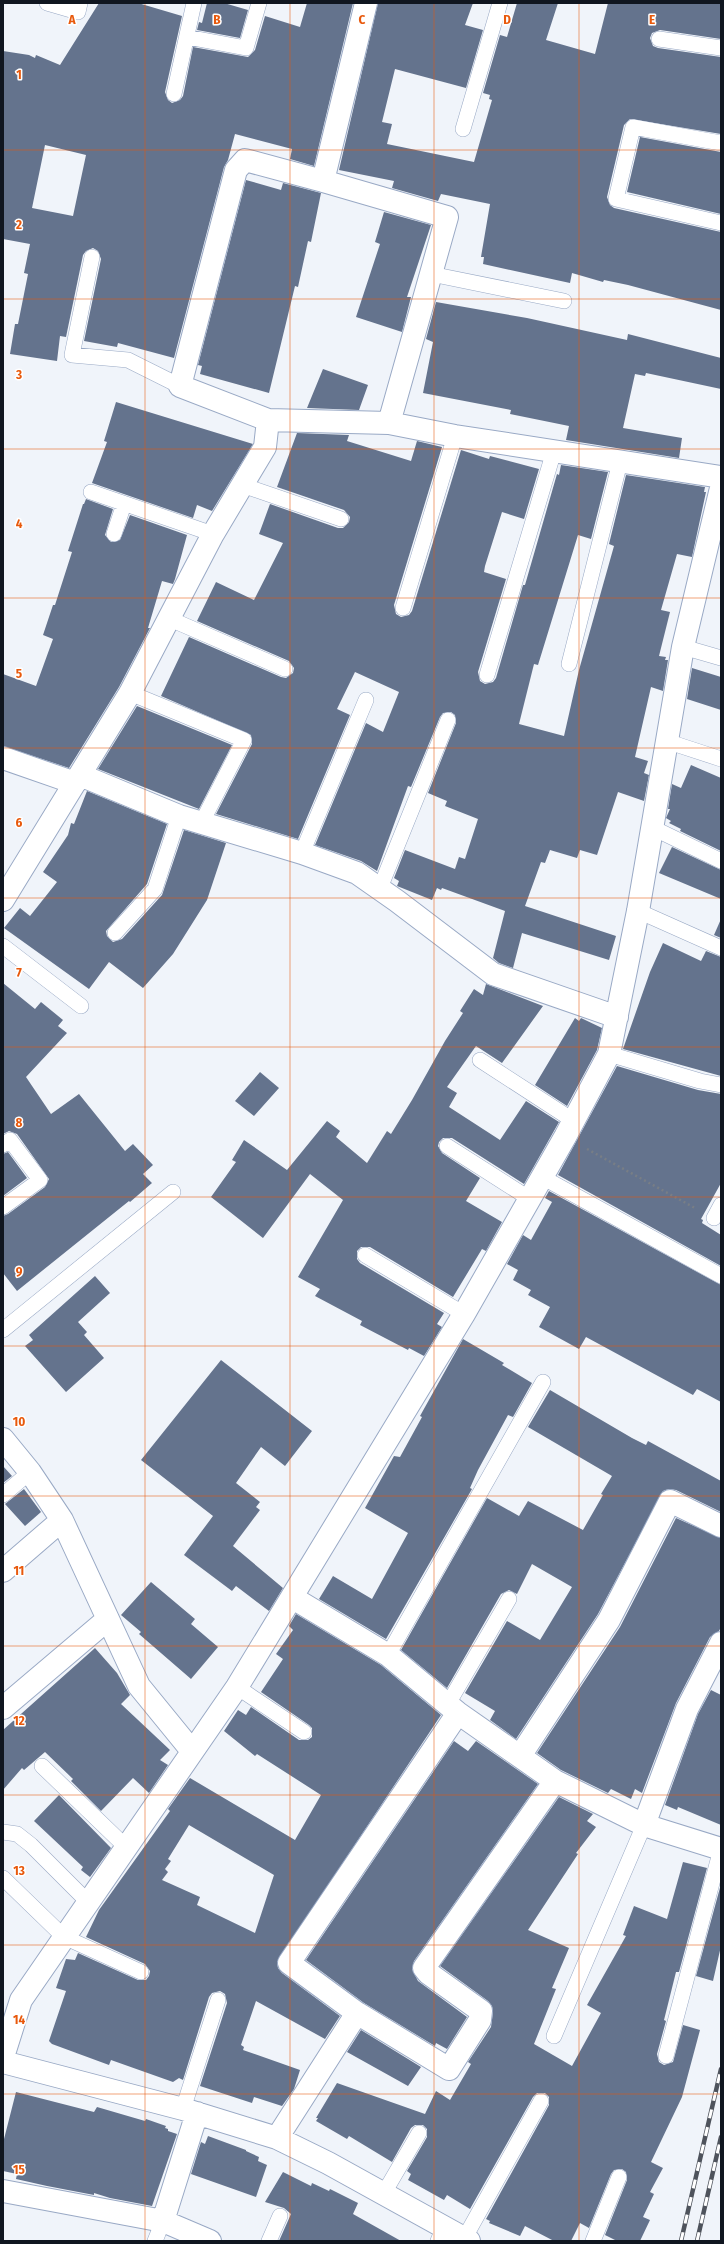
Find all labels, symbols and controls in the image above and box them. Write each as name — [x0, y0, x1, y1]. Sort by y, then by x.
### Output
text: A — [67, 12, 76, 27]
text: B — [213, 12, 221, 27]
text: C — [359, 12, 366, 27]
text: D — [503, 12, 511, 27]
text: E — [649, 12, 655, 27]
text: 1 — [16, 67, 22, 82]
text: 2 — [15, 217, 22, 232]
text: 3 — [15, 367, 22, 382]
text: 4 — [16, 516, 23, 531]
text: 5 — [16, 666, 22, 681]
text: 6 — [16, 815, 23, 830]
text: 7 — [16, 965, 22, 980]
text: 8 — [16, 1115, 23, 1130]
text: 9 — [16, 1264, 23, 1279]
text: 10 — [13, 1414, 25, 1429]
text: 11 — [14, 1563, 24, 1578]
text: 12 — [13, 1713, 25, 1728]
text: 13 — [13, 1863, 25, 1878]
text: 14 — [13, 2012, 25, 2027]
text: 15 — [13, 2162, 25, 2177]

